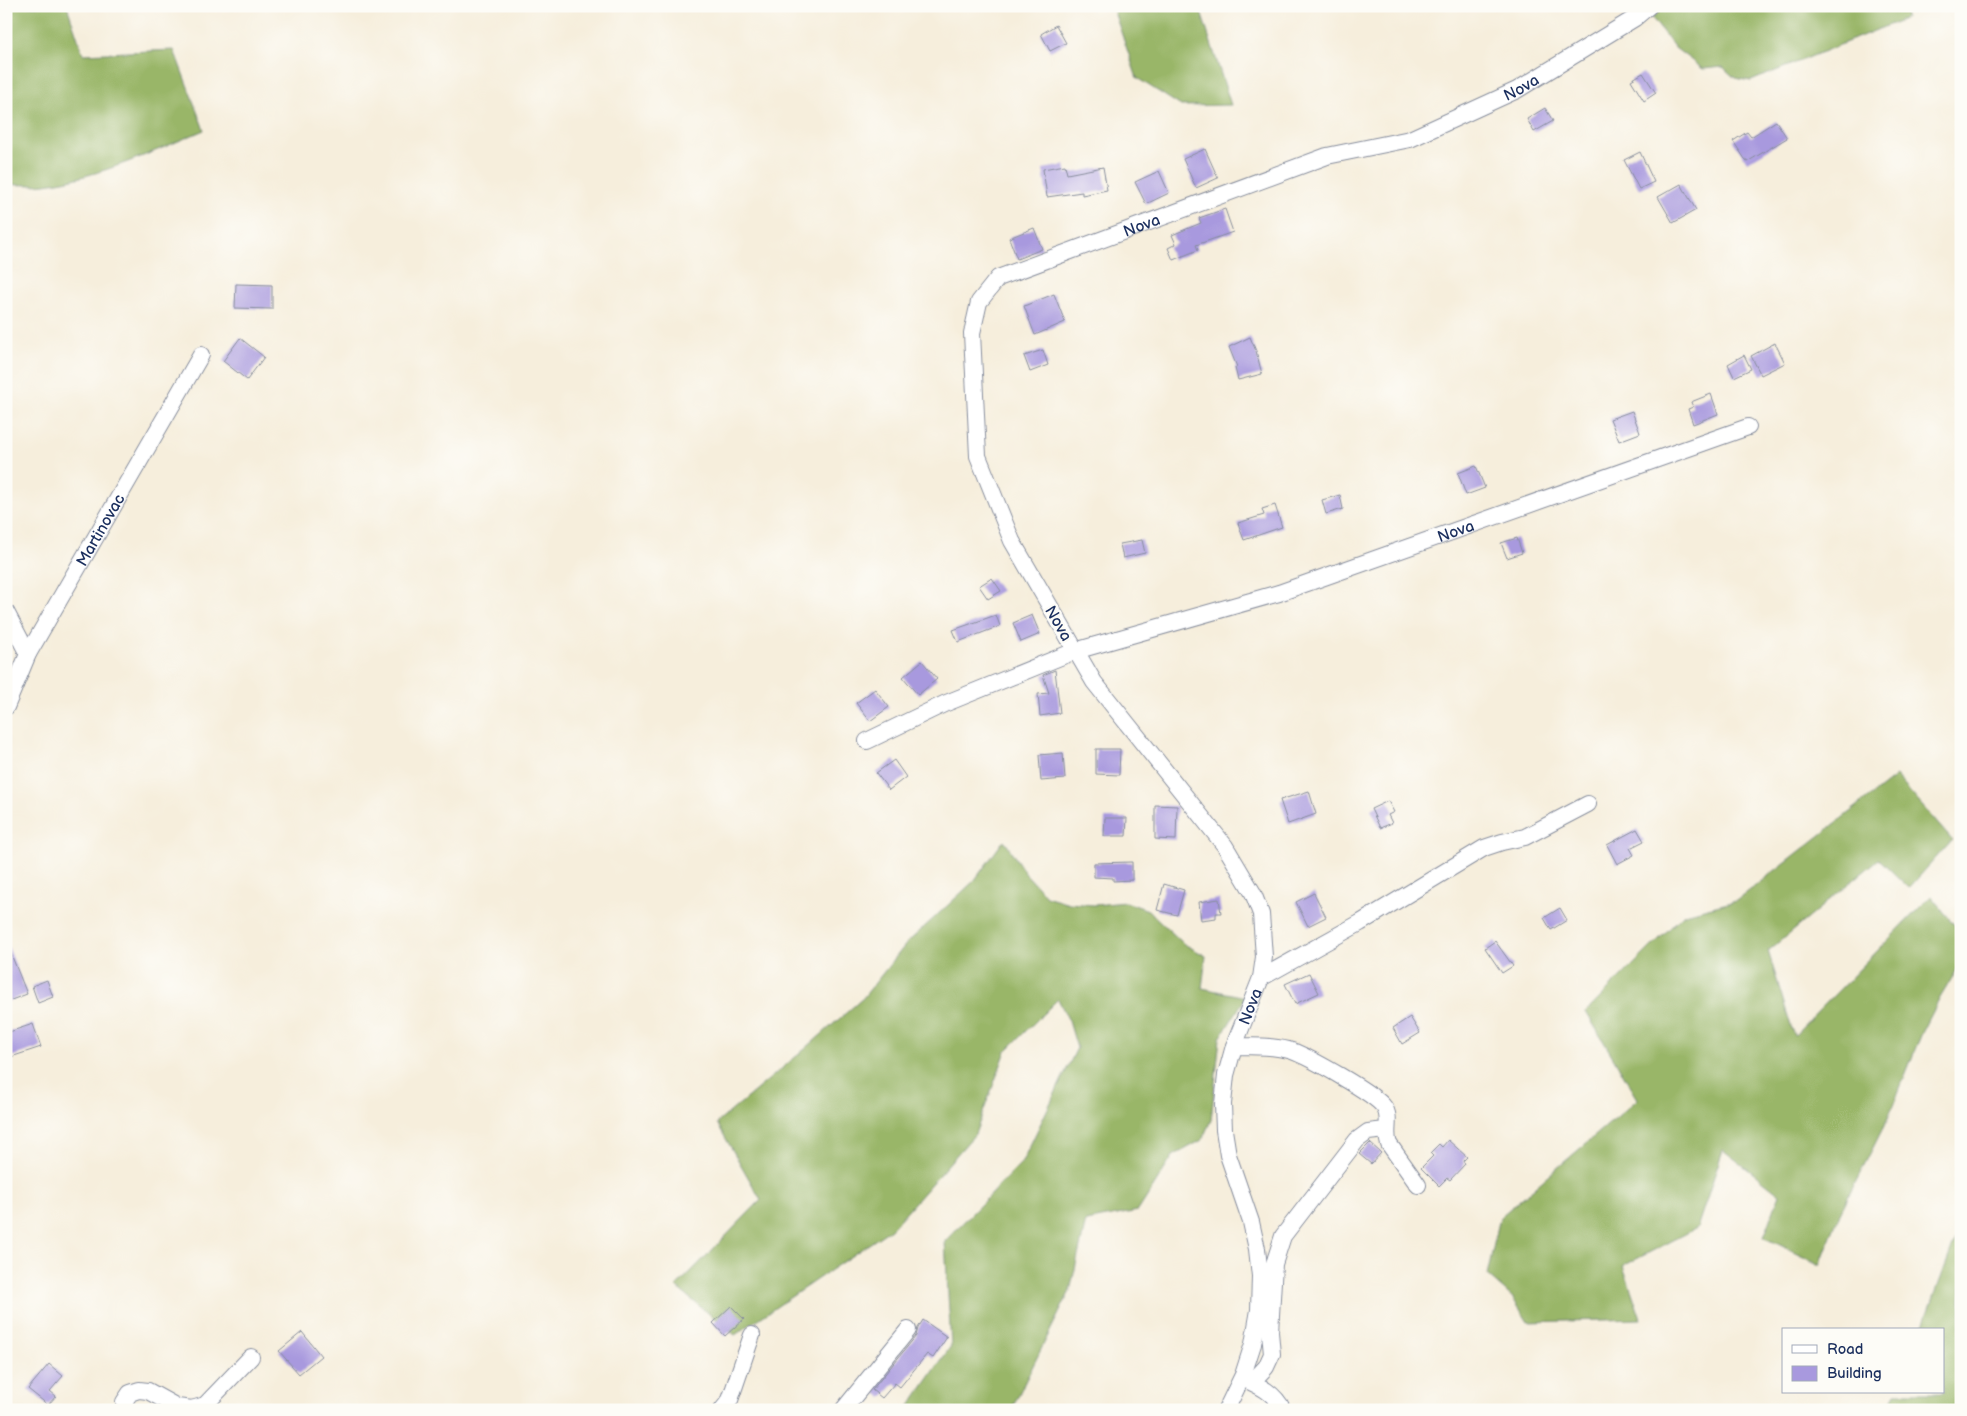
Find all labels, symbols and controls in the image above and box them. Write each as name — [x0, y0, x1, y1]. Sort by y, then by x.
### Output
street label: Nova — [1501, 71, 1543, 106]
street label: Nova — [1121, 211, 1163, 242]
street label: Martinovac — [73, 491, 130, 570]
street label: Nova — [1435, 517, 1477, 547]
street label: Nova — [1040, 603, 1075, 645]
street label: Nova — [1235, 986, 1267, 1028]
legend — [1782, 1328, 1944, 1394]
text: Road — [1827, 1340, 1863, 1359]
text: Building — [1827, 1364, 1882, 1383]

